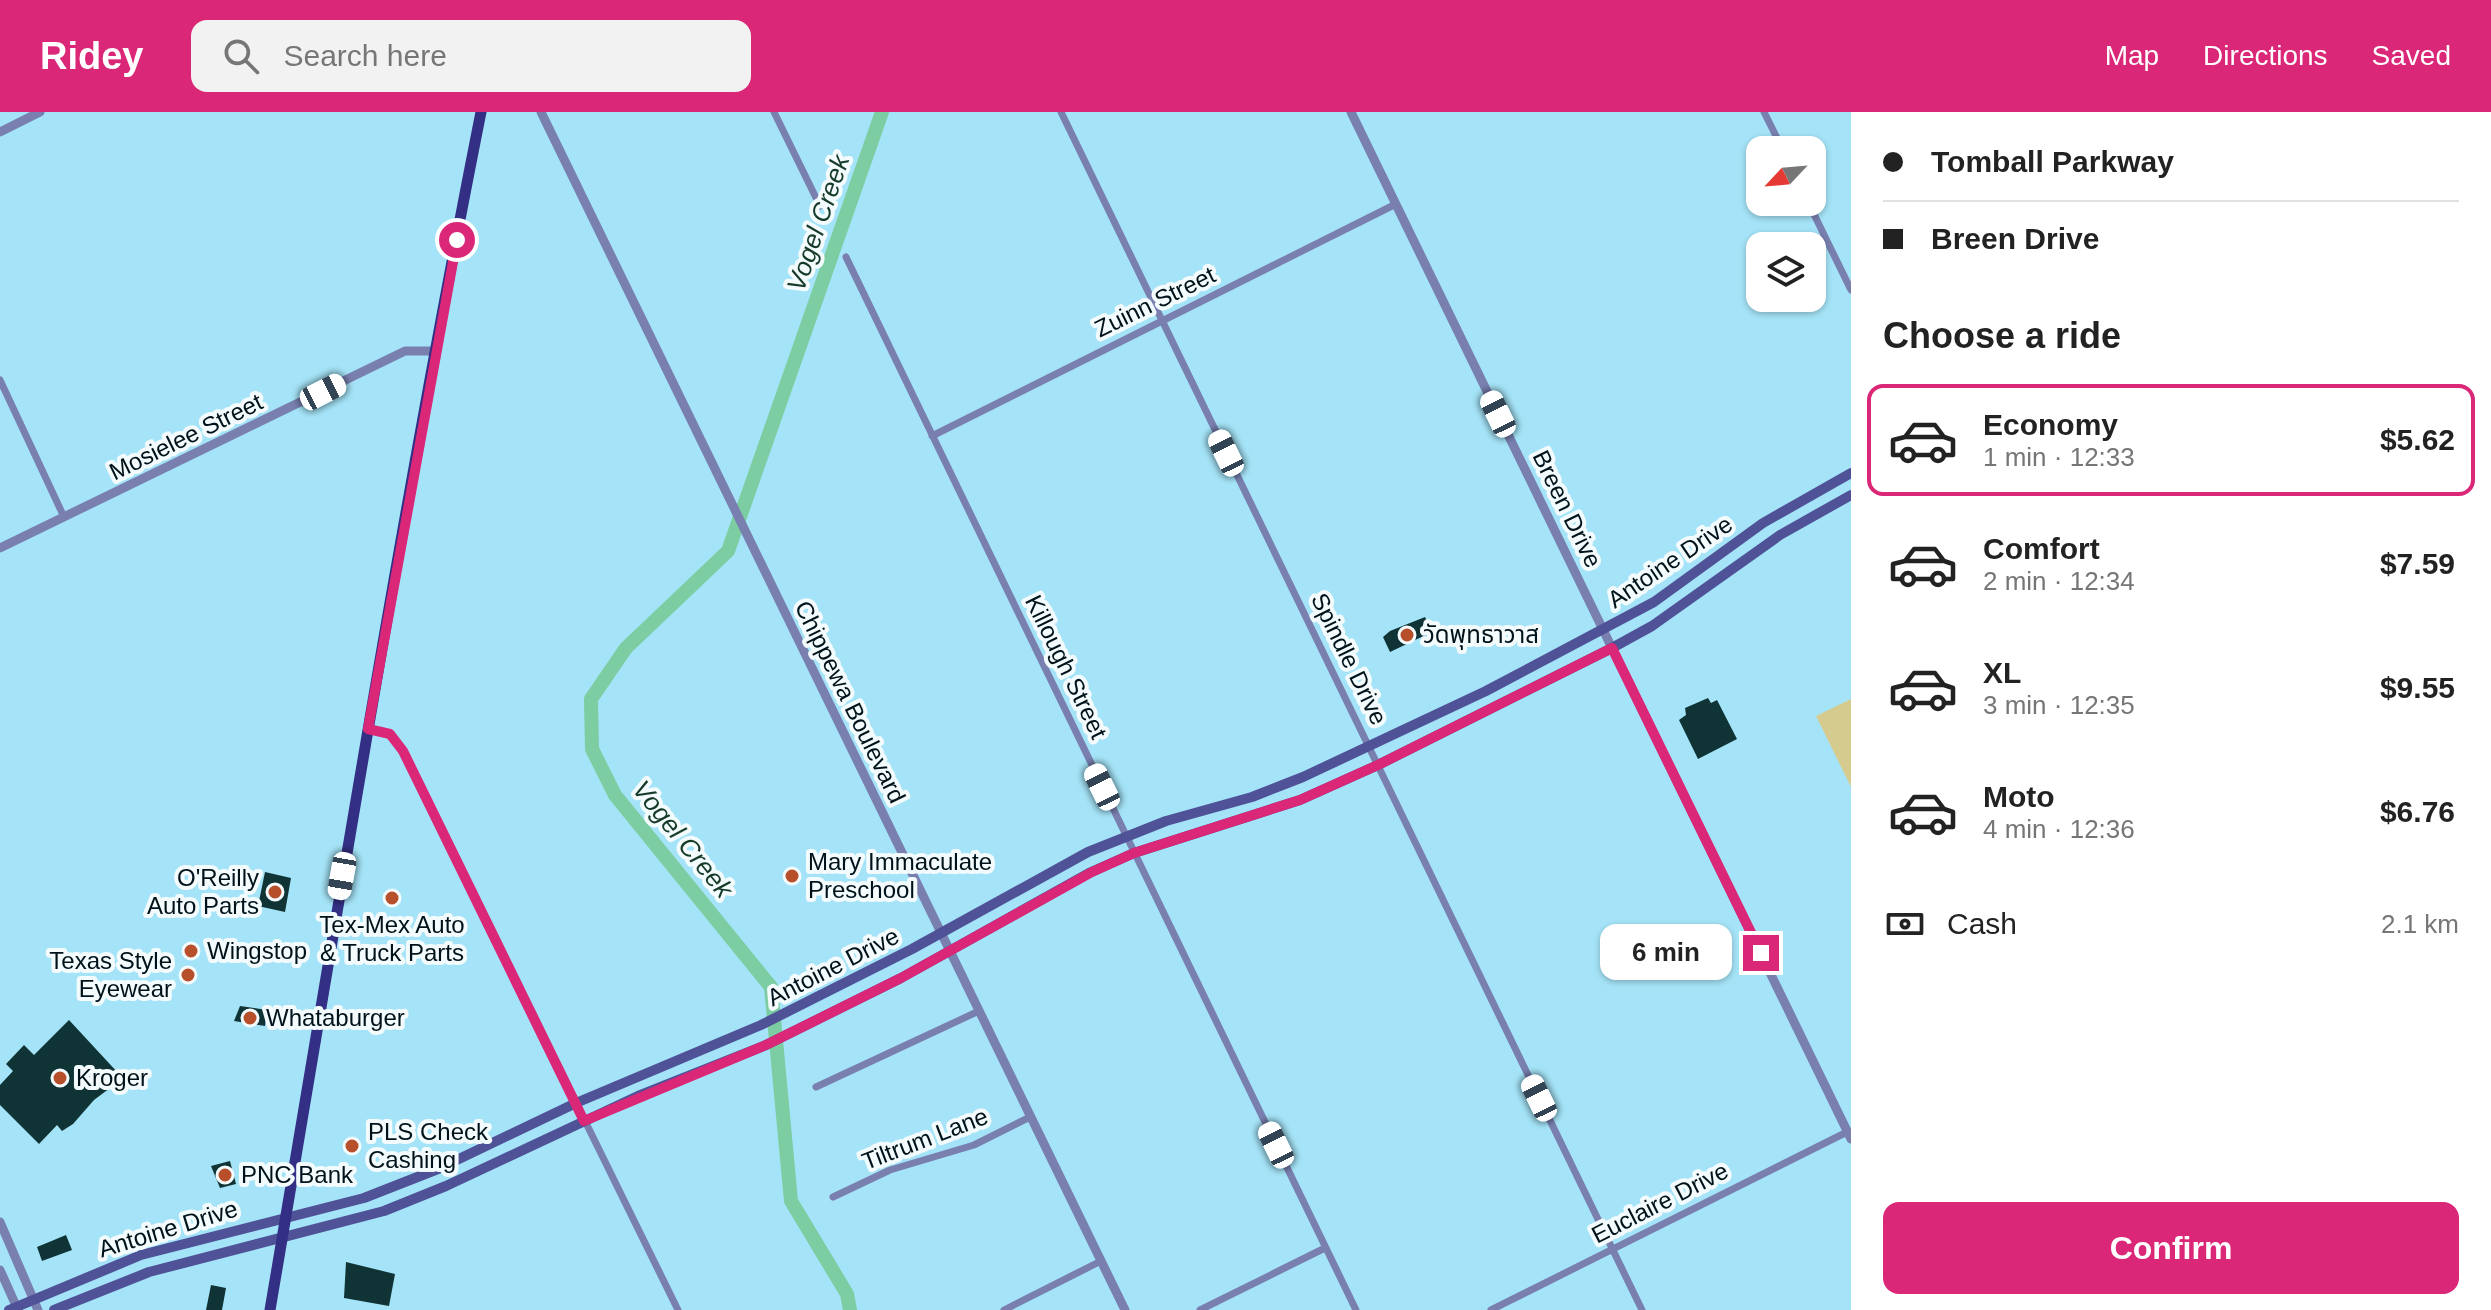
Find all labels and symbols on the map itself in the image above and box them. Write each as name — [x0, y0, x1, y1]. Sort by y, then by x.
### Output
north arrow — [1746, 136, 1826, 216]
water label: Vogel Creek — [781, 149, 856, 295]
route start — [439, 222, 475, 258]
street label: Zuinn Street — [1090, 261, 1220, 342]
car — [296, 370, 350, 414]
car — [1477, 387, 1519, 441]
street label: Mosielee Street — [105, 388, 267, 485]
car — [1205, 426, 1247, 480]
street label: Breen Drive — [1528, 446, 1607, 572]
street label: Antoine Drive — [1602, 510, 1737, 613]
street label: Spindle Drive — [1306, 589, 1393, 729]
street label: Killough Street — [1020, 591, 1113, 743]
street label: Chippewa Boulevard — [790, 596, 911, 807]
place label: วัดพุทธาวาส — [1423, 621, 1539, 650]
marker: วัดพุทธาวาส — [1398, 626, 1416, 644]
car — [1081, 760, 1123, 814]
water label: Vogel Creek — [627, 774, 741, 905]
place label: Mary Immaculate Preschool — [808, 848, 992, 903]
car — [326, 850, 358, 902]
place label: O'Reilly Auto Parts — [147, 864, 259, 919]
marker: Mary Immaculate Preschool — [783, 867, 801, 885]
marker: O'Reilly Auto Parts — [266, 883, 284, 901]
marker: Tex-Mex Auto & Truck Parts — [383, 889, 401, 907]
place label: Tex-Mex Auto & Truck Parts — [319, 911, 465, 966]
street label: Antoine Drive — [762, 922, 903, 1011]
callout: 6 min — [1601, 925, 1733, 981]
route end — [1743, 935, 1779, 971]
place label: Wingstop — [207, 937, 307, 964]
marker: Wingstop — [182, 942, 200, 960]
place label: Texas Style Eyewear — [49, 947, 172, 1002]
marker: Texas Style Eyewear — [179, 966, 197, 984]
place label: Whataburger — [266, 1004, 405, 1031]
marker: Whataburger — [241, 1009, 259, 1027]
place label: Kroger — [76, 1064, 148, 1091]
marker: Kroger — [51, 1069, 69, 1087]
car — [1518, 1071, 1560, 1125]
street label: Tiltrum Lane — [858, 1102, 992, 1175]
place label: PLS Check Cashing — [368, 1118, 489, 1173]
car — [1255, 1118, 1297, 1172]
marker: PLS Check Cashing — [343, 1137, 361, 1155]
street label: Euclaire Drive — [1587, 1157, 1732, 1248]
place label: PNC Bank — [241, 1161, 354, 1188]
marker: PNC Bank — [216, 1166, 234, 1184]
street label: Antoine Drive — [95, 1195, 241, 1262]

